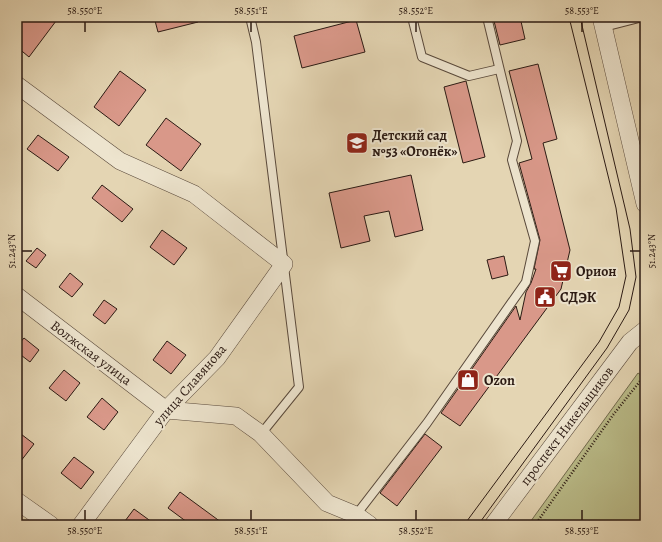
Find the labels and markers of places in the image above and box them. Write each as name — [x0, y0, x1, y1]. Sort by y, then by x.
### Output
place label: Детский сад №53 «Огонёк» — [372, 126, 458, 161]
school or university icon: Детский сад №53 «Огонёк» — [344, 130, 370, 156]
supermarket icon: Орион — [548, 258, 574, 284]
place label: Орион — [576, 262, 617, 281]
public building icon: СДЭК — [532, 284, 558, 310]
place label: СДЭК — [560, 288, 597, 307]
shop icon: Ozon — [455, 367, 481, 393]
place label: Ozon — [484, 371, 515, 390]

